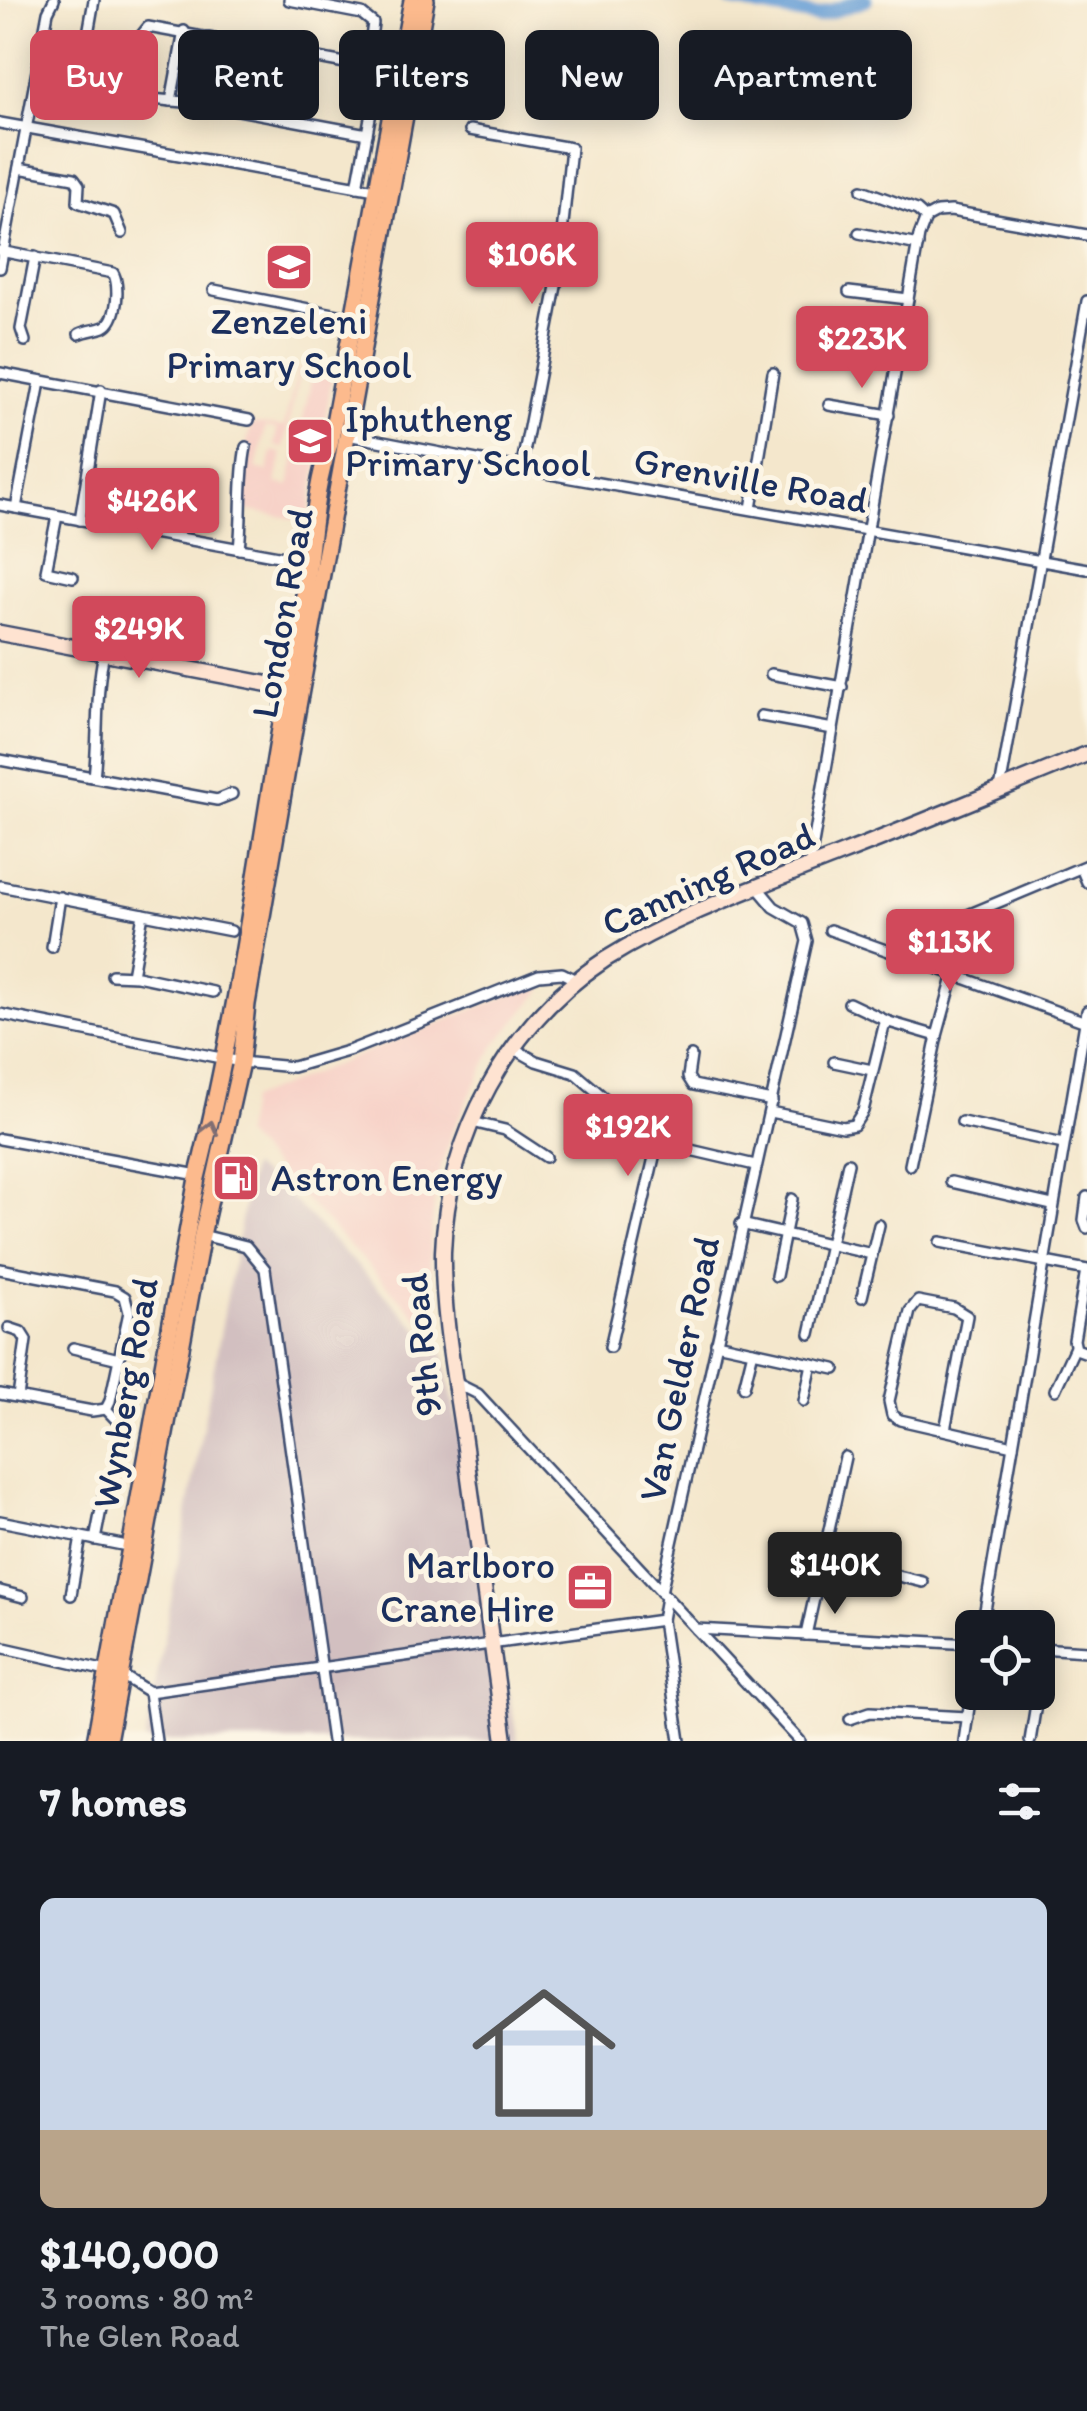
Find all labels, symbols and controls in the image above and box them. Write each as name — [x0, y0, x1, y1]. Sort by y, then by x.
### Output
chip: Buy — [30, 30, 158, 120]
chip: Rent — [178, 30, 319, 120]
chip: Filters — [339, 30, 505, 120]
chip: New — [525, 30, 659, 120]
chip: Apartment — [679, 30, 912, 120]
pin: $106K — [462, 222, 602, 307]
text: $106K — [488, 235, 576, 273]
school or university icon: Zenzeleni Primary School — [263, 241, 315, 293]
place label: Zenzeleni Primary School — [166, 298, 412, 388]
pin: $223K — [792, 306, 932, 391]
text: $223K — [818, 319, 906, 357]
place label: Iphutheng Primary School — [345, 396, 591, 486]
school or university icon: Iphutheng Primary School — [284, 415, 336, 467]
street label: Grenville Road — [630, 437, 872, 523]
pin: $426K — [82, 468, 222, 553]
text: $426K — [107, 481, 197, 519]
street label: London Road — [241, 504, 323, 722]
pin: $249K — [69, 596, 209, 681]
text: $249K — [94, 609, 184, 647]
street label: Canning Road — [595, 812, 821, 946]
pin: $113K — [880, 909, 1020, 994]
text: $113K — [908, 922, 992, 960]
pin: $192K — [558, 1094, 698, 1179]
text: $192K — [585, 1107, 671, 1145]
one-way arrow — [198, 1120, 219, 1137]
fuel station icon: Astron Energy — [210, 1152, 262, 1204]
place label: Astron Energy — [271, 1155, 503, 1201]
street label: Van Gelder Road — [628, 1232, 730, 1506]
street label: 9th Road — [391, 1271, 451, 1419]
street label: Wynberg Road — [82, 1274, 168, 1512]
pin: $140K — [765, 1532, 905, 1617]
place label: Marlboro Crane Hire — [380, 1542, 555, 1632]
text: $140K — [790, 1545, 880, 1583]
office icon: Marlboro Crane Hire — [564, 1561, 616, 1613]
map controls — [955, 1610, 1055, 1710]
button: locate — [955, 1610, 1055, 1710]
icon: filters — [992, 1774, 1047, 1829]
text: 7 homes — [40, 1776, 187, 1827]
icon: home — [454, 1963, 634, 2143]
text: $140,000 — [40, 2228, 219, 2279]
text: 3 rooms · 80 m² — [40, 2279, 254, 2317]
text: The Glen Road — [40, 2317, 240, 2355]

